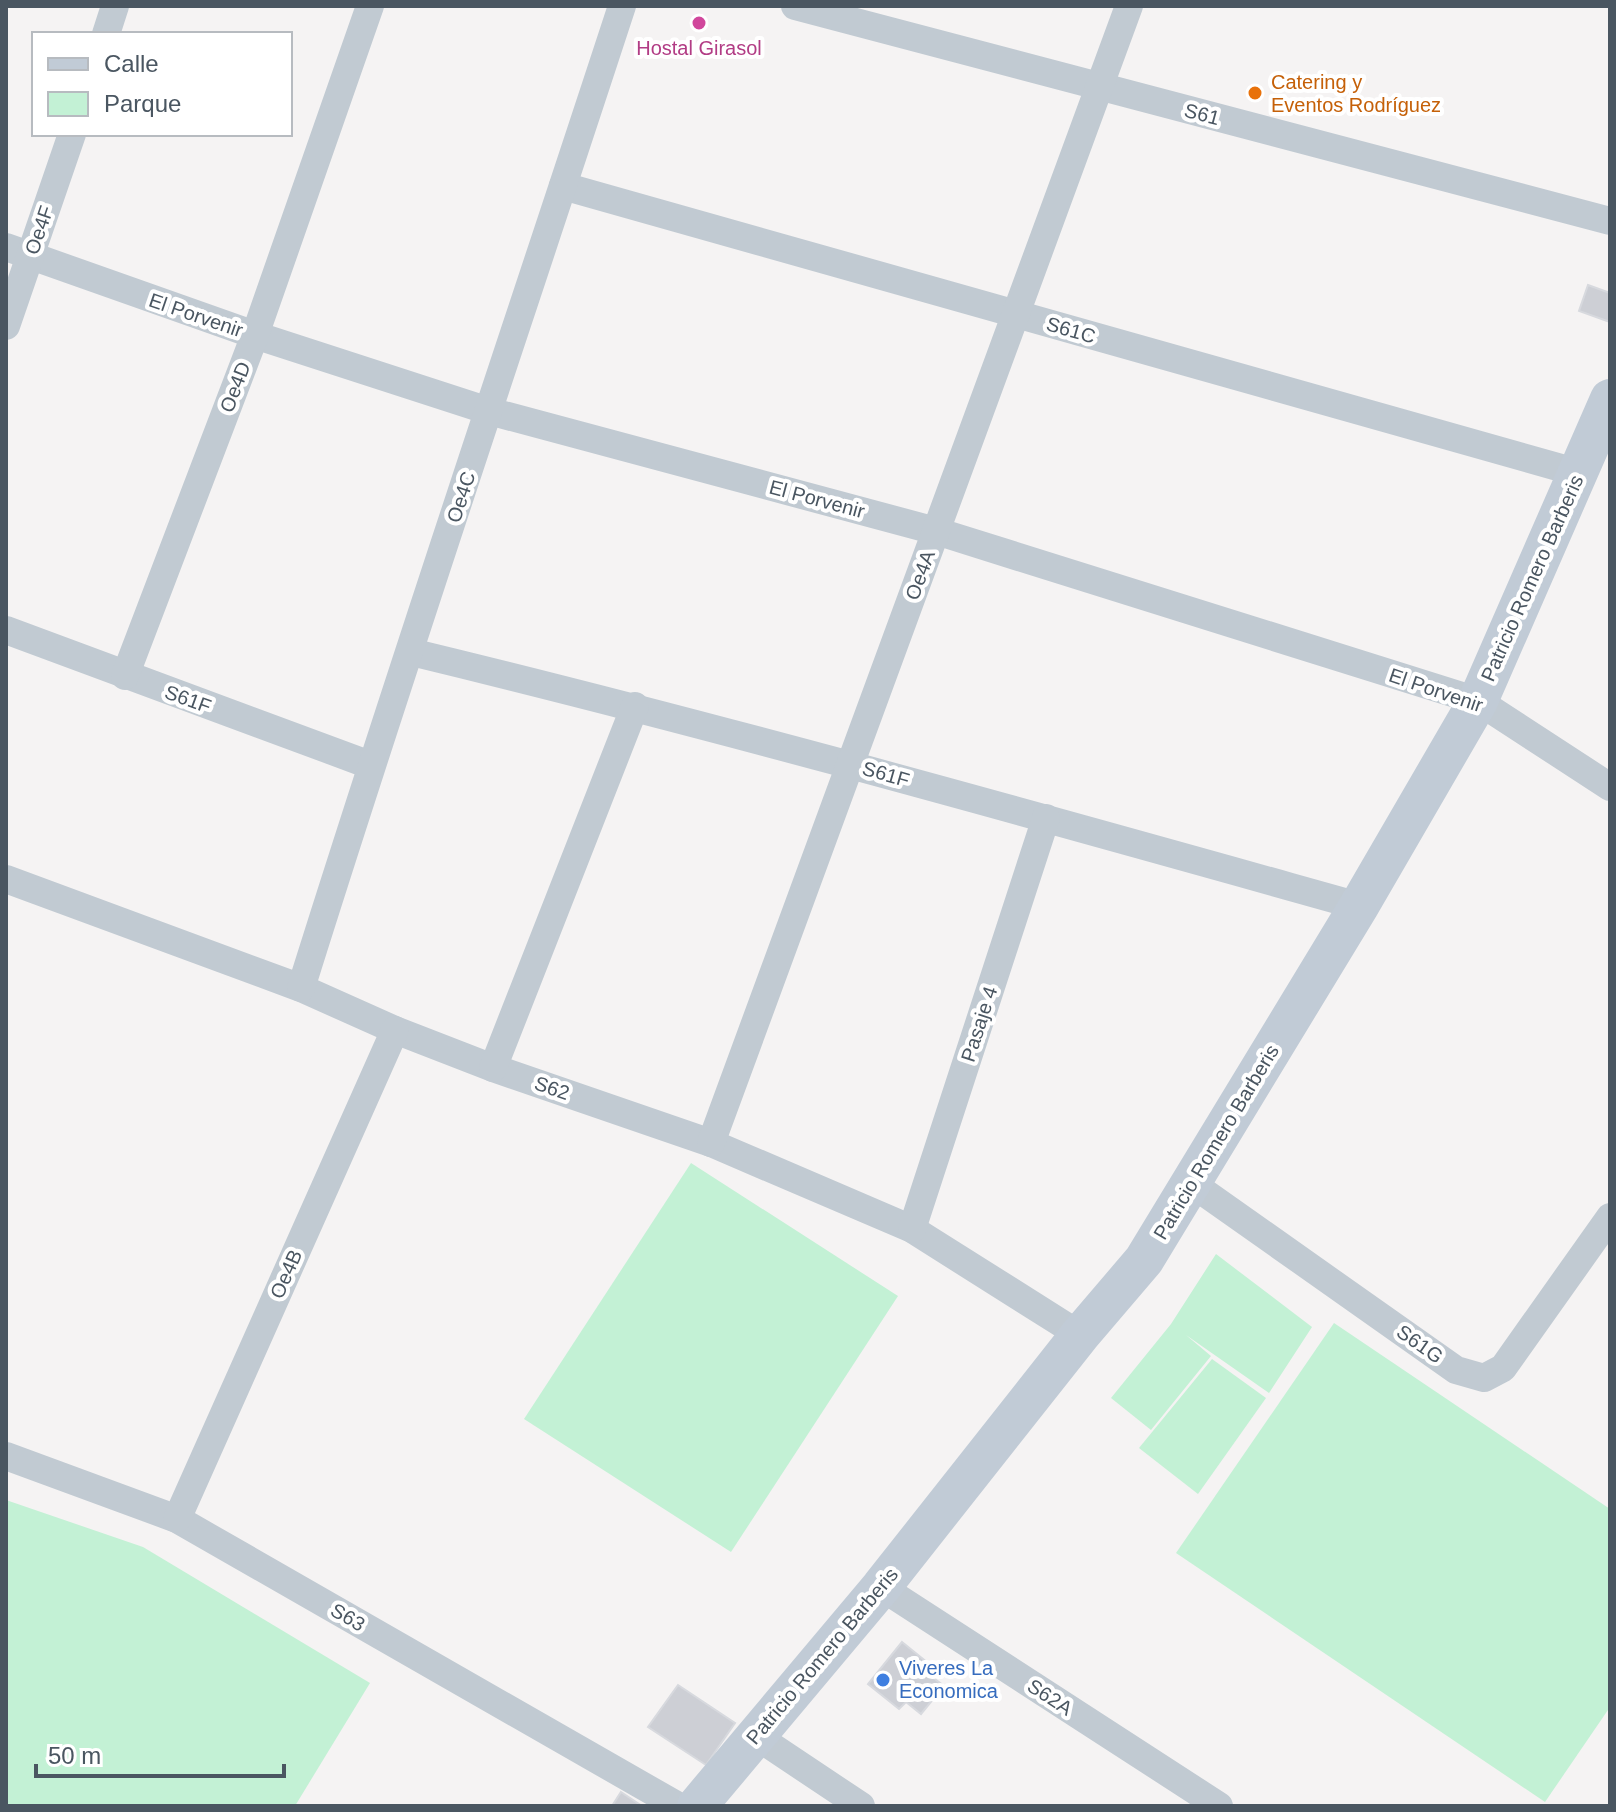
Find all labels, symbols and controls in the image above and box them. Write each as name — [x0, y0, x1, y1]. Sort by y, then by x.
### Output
marker: Hostal Girasol — [690, 14, 708, 32]
legend — [32, 32, 292, 136]
place label: Hostal Girasol — [636, 37, 762, 59]
text: Calle — [104, 50, 159, 77]
place label: Catering y Eventos Rodríguez — [1271, 71, 1441, 116]
marker: Catering y Eventos Rodríguez — [1246, 84, 1264, 102]
text: Parque — [104, 90, 181, 117]
street label: S61 — [1182, 99, 1222, 129]
street label: Oe4F — [20, 203, 58, 257]
street label: El Porvenir — [146, 289, 246, 341]
street label: S61C — [1044, 313, 1098, 347]
street label: Oe4D — [215, 359, 255, 415]
street label: Oe4C — [442, 469, 480, 525]
street label: Patricio Romero Barberis — [1477, 471, 1587, 685]
street label: El Porvenir — [767, 476, 867, 522]
street label: Oe4A — [901, 547, 939, 603]
street label: El Porvenir — [1386, 664, 1486, 716]
street label: S61F — [162, 680, 214, 718]
street label: S61F — [860, 757, 912, 791]
street label: Pasaje 4 — [957, 984, 1001, 1064]
street label: Patricio Romero Barberis — [1149, 1041, 1283, 1243]
street label: S62 — [532, 1072, 572, 1104]
street label: Oe4B — [266, 1246, 306, 1302]
street label: S61G — [1393, 1320, 1447, 1368]
street label: Patricio Romero Barberis — [742, 1563, 902, 1749]
street label: S63 — [327, 1599, 369, 1635]
place label: Viveres La Economica — [899, 1657, 999, 1702]
marker: Viveres La Economica — [874, 1671, 892, 1689]
street label: S62A — [1023, 1674, 1077, 1720]
scale bar — [36, 1728, 284, 1778]
text: 50 m — [48, 1742, 101, 1769]

